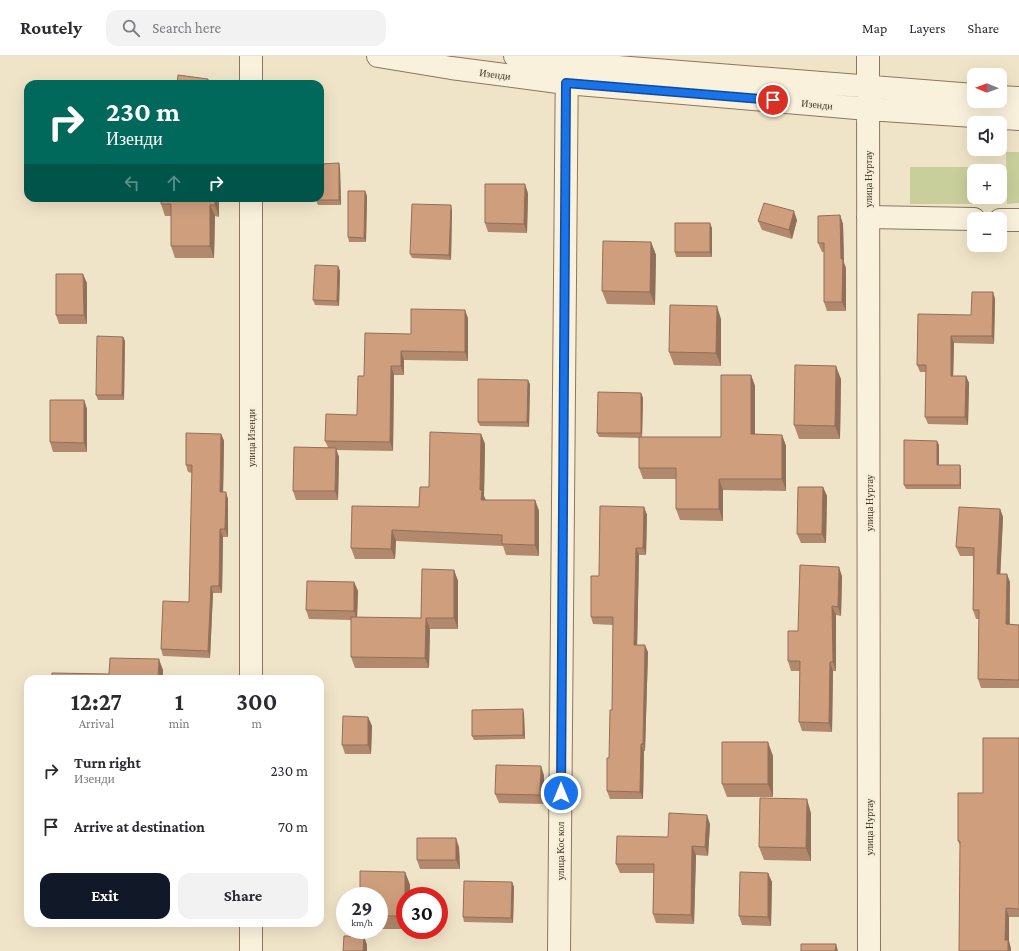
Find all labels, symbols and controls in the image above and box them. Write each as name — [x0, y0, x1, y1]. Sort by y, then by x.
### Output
search box — [106, 10, 386, 46]
text: Routely — [20, 17, 82, 38]
icon: search — [120, 17, 142, 39]
text: Search here — [152, 20, 221, 36]
text: Map — [862, 20, 887, 36]
text: Layers — [909, 20, 946, 36]
text: Share — [968, 20, 999, 36]
street label: Изенди — [479, 67, 512, 82]
north arrow — [967, 68, 1007, 108]
map controls — [967, 68, 1007, 252]
pin — [756, 83, 790, 117]
icon: arrive — [762, 89, 784, 111]
icon: right — [40, 96, 92, 148]
text: 230 m — [106, 96, 180, 127]
street label: Изенди — [801, 98, 834, 111]
button: sound — [967, 116, 1007, 156]
text: Изенди — [106, 129, 163, 149]
street label: улица Нуртау — [863, 150, 874, 208]
button: + — [967, 164, 1007, 204]
icon: left — [121, 172, 143, 194]
icon: ahead — [163, 172, 185, 194]
icon: right — [205, 172, 227, 194]
button: − — [967, 212, 1007, 252]
street label: улица Изенди — [246, 408, 257, 467]
street label: улица Нуртау — [864, 474, 875, 532]
text: 12:27 — [71, 688, 122, 715]
text: 1 — [175, 688, 184, 715]
text: 300 — [236, 688, 277, 715]
text: Arrival — [79, 716, 114, 731]
text: min — [169, 716, 190, 731]
text: m — [252, 716, 262, 731]
text: Turn right — [74, 755, 141, 771]
icon: right — [40, 760, 62, 782]
text: 230 m — [270, 763, 308, 779]
text: Изенди — [74, 771, 115, 786]
position arrow — [540, 772, 582, 814]
street label: улица Нуртау — [864, 798, 875, 856]
icon: arrive — [40, 816, 62, 838]
text: Arrive at destination — [74, 819, 205, 835]
text: 70 m — [278, 819, 308, 835]
street label: улица Кос кол — [555, 822, 566, 880]
button: Exit — [40, 873, 170, 919]
button: Share — [178, 873, 308, 919]
speed limit sign: 30 — [396, 887, 448, 939]
text: 29 — [351, 897, 373, 919]
text: km/h — [351, 917, 373, 928]

